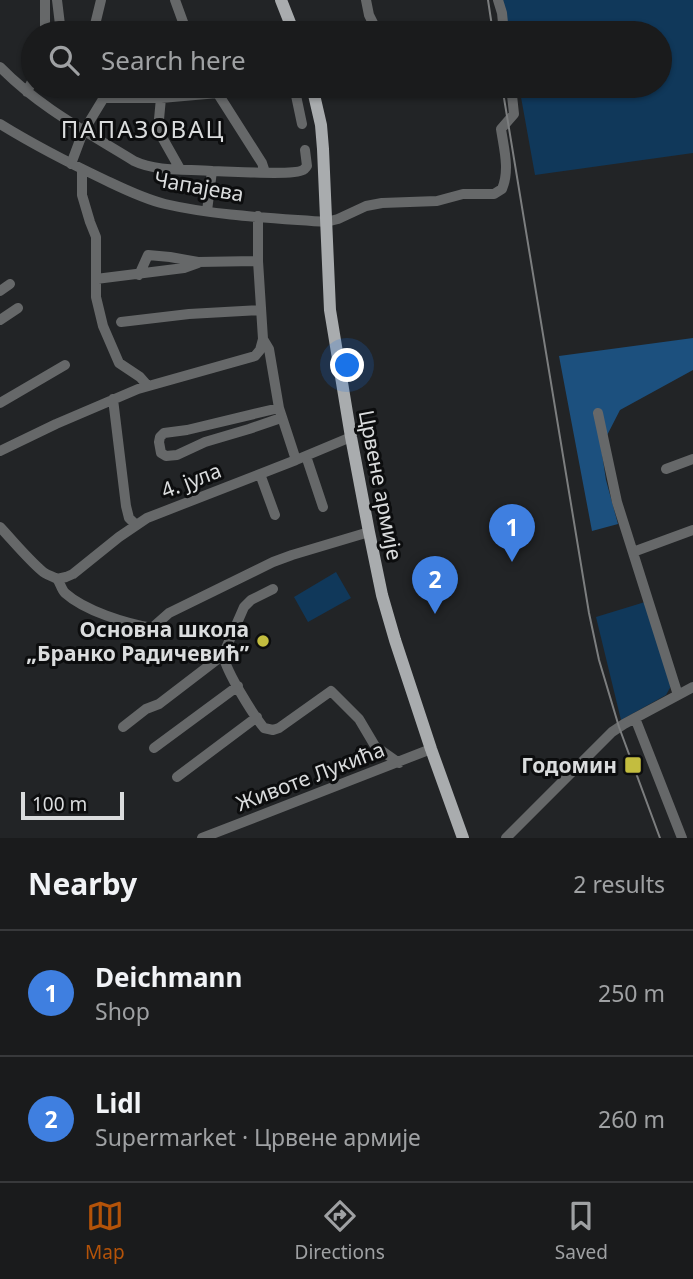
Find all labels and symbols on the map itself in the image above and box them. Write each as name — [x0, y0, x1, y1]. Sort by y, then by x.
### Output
district label: ПАПАЗОВАЦ — [61, 112, 225, 145]
street label: Чапајева — [152, 164, 246, 208]
your location — [330, 348, 364, 382]
street label: Црвене армије — [353, 408, 409, 562]
street label: 4. јула — [157, 456, 225, 504]
pin: 1 — [489, 504, 535, 562]
pin: 2 — [412, 556, 458, 614]
place label: Основна школа „Бранко Радичевић” — [26, 615, 250, 667]
marker: Основна школа „Бранко Радичевић” — [255, 633, 271, 649]
street label: Животе Лукића — [232, 735, 388, 817]
place label: Годомин — [521, 751, 617, 779]
marker: Годомин — [623, 755, 643, 775]
scale bar — [21, 789, 124, 821]

